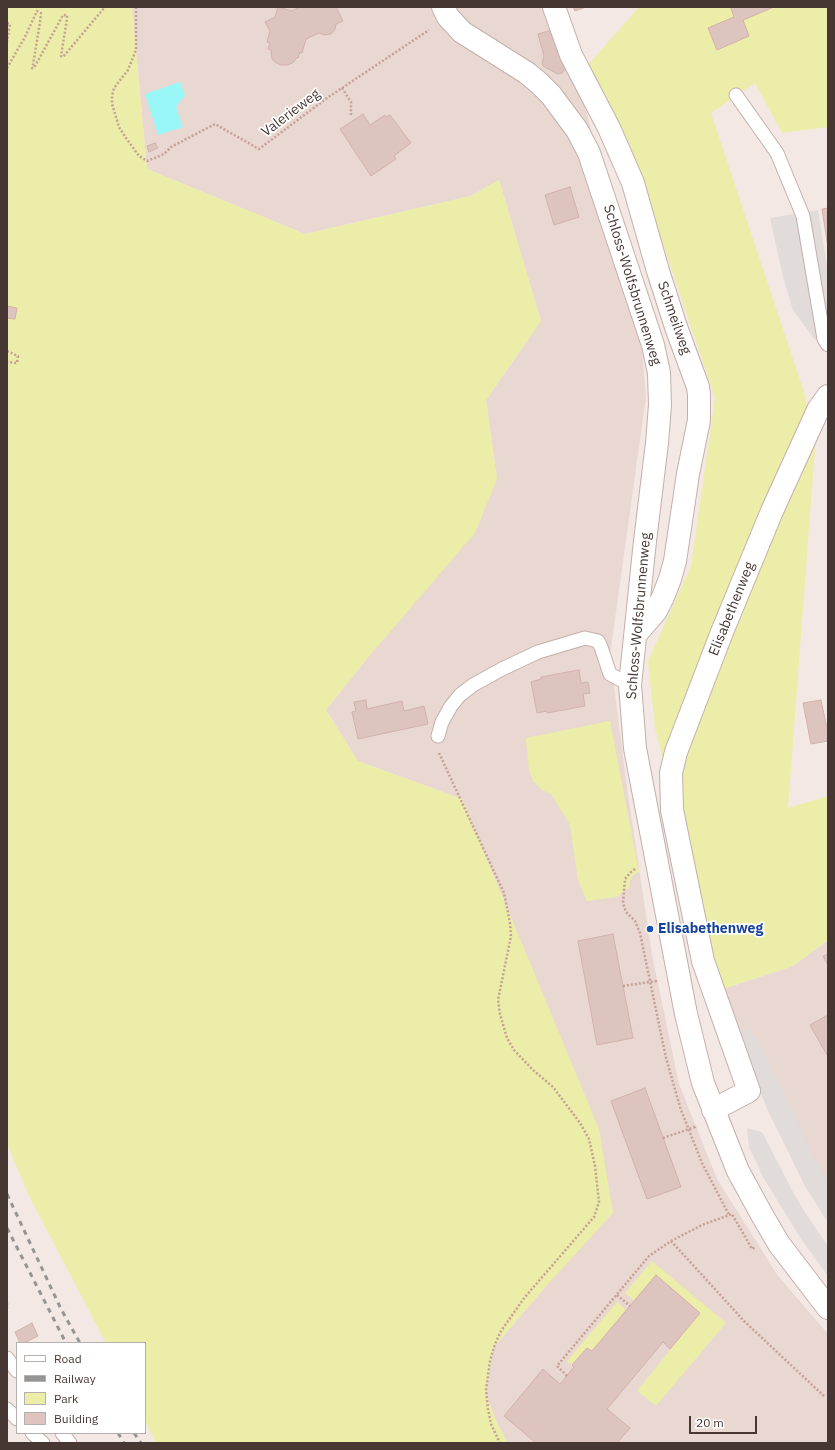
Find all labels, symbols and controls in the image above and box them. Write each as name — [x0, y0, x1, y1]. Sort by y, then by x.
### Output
street label: Valerieweg — [258, 86, 324, 140]
street label: Schloss-Wolfsbrunnenweg — [600, 203, 664, 367]
street label: Schmeilweg — [654, 279, 694, 357]
street label: Schloss-Wolfsbrunnenweg — [623, 532, 655, 700]
street label: Elisabethenweg — [706, 560, 758, 658]
place label: Elisabethenweg — [658, 921, 763, 937]
marker: Elisabethenweg — [645, 924, 655, 934]
legend — [16, 1342, 146, 1434]
text: Road — [54, 1351, 82, 1366]
text: Railway — [54, 1371, 96, 1386]
text: Park — [54, 1391, 78, 1406]
scale bar — [691, 1408, 759, 1434]
text: Building — [54, 1411, 98, 1426]
text: 20 m — [696, 1415, 724, 1430]

